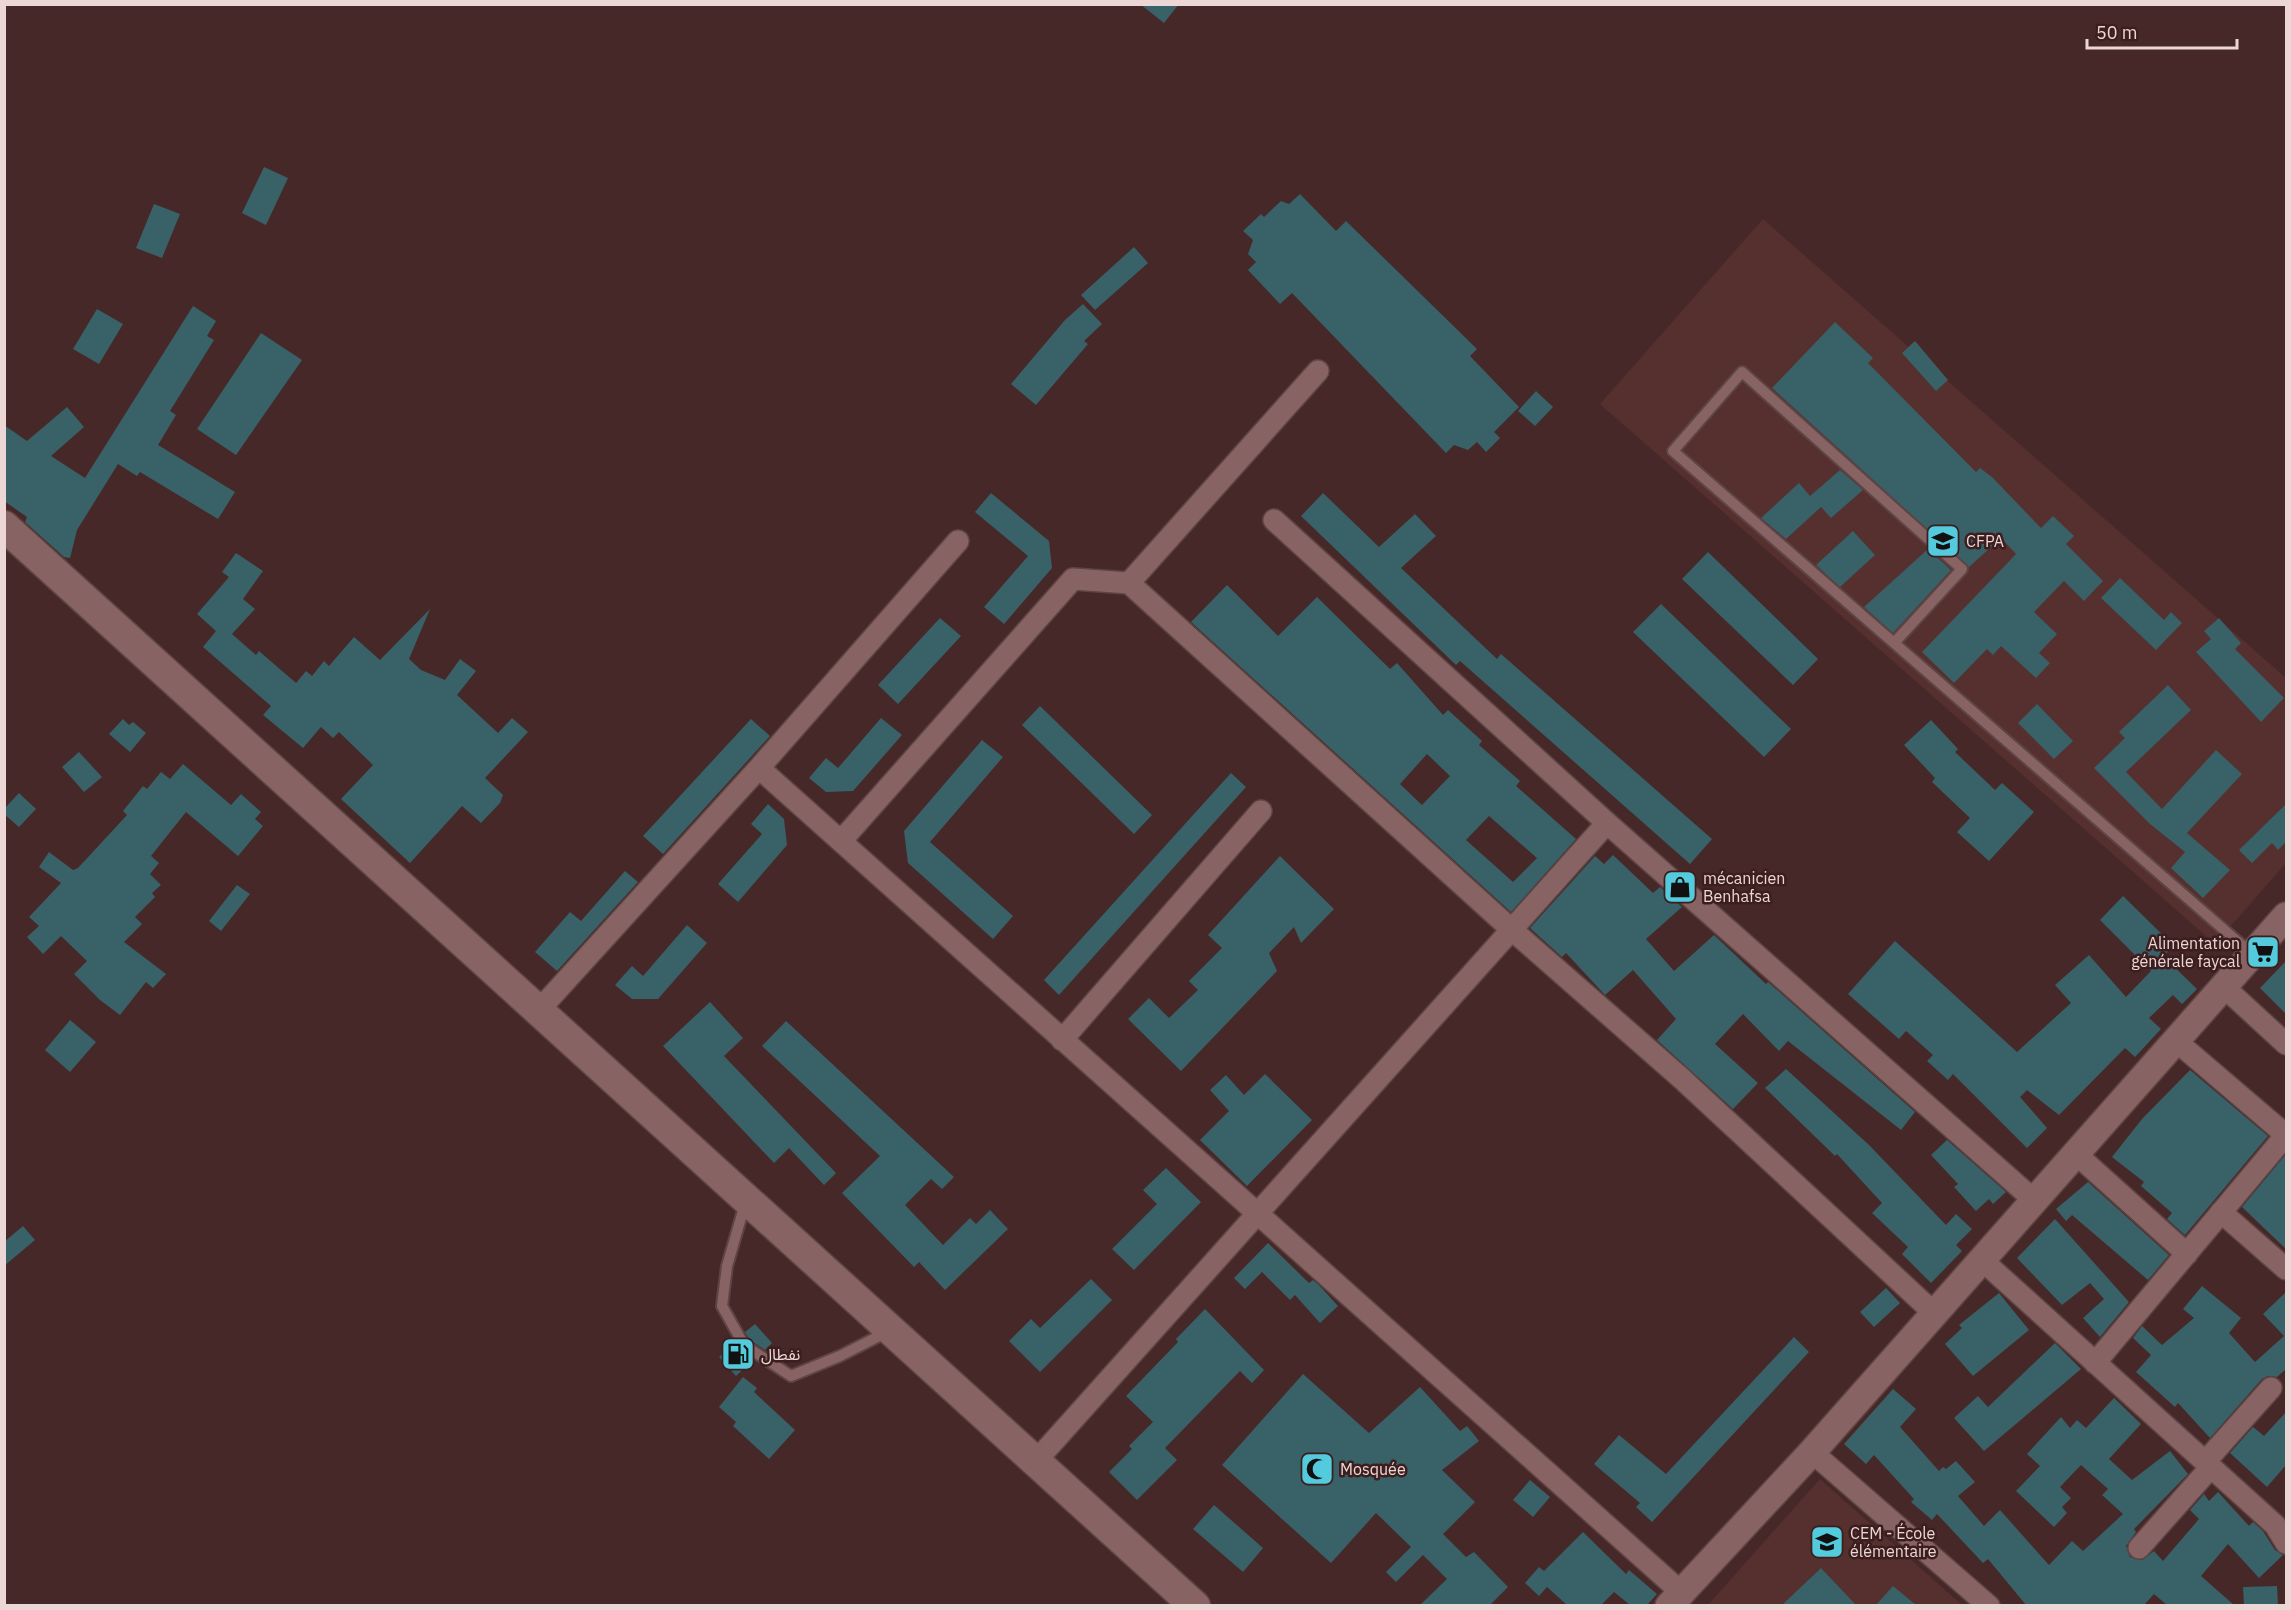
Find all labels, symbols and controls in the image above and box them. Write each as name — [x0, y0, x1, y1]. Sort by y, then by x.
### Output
scale bar — [2087, 12, 2237, 50]
text: 50 m — [2096, 21, 2138, 44]
school or university icon: CFPA — [1925, 523, 1961, 559]
place label: CFPA — [1966, 531, 2004, 551]
place label: mécanicien Benhafsa — [1703, 868, 1785, 906]
shop icon: mécanicien Benhafsa — [1662, 869, 1698, 905]
place label: Alimentation générale faycal — [2131, 933, 2240, 971]
supermarket icon: Alimentation générale faycal — [2245, 934, 2281, 970]
fuel station icon: نفطال — [720, 1336, 756, 1372]
place label: نفطال — [761, 1344, 800, 1365]
mosque icon: Mosquée — [1299, 1451, 1335, 1487]
place label: Mosquée — [1340, 1459, 1406, 1479]
place label: CEM - École élémentaire — [1850, 1522, 1937, 1561]
school or university icon: CEM - École élémentaire — [1809, 1524, 1845, 1560]

